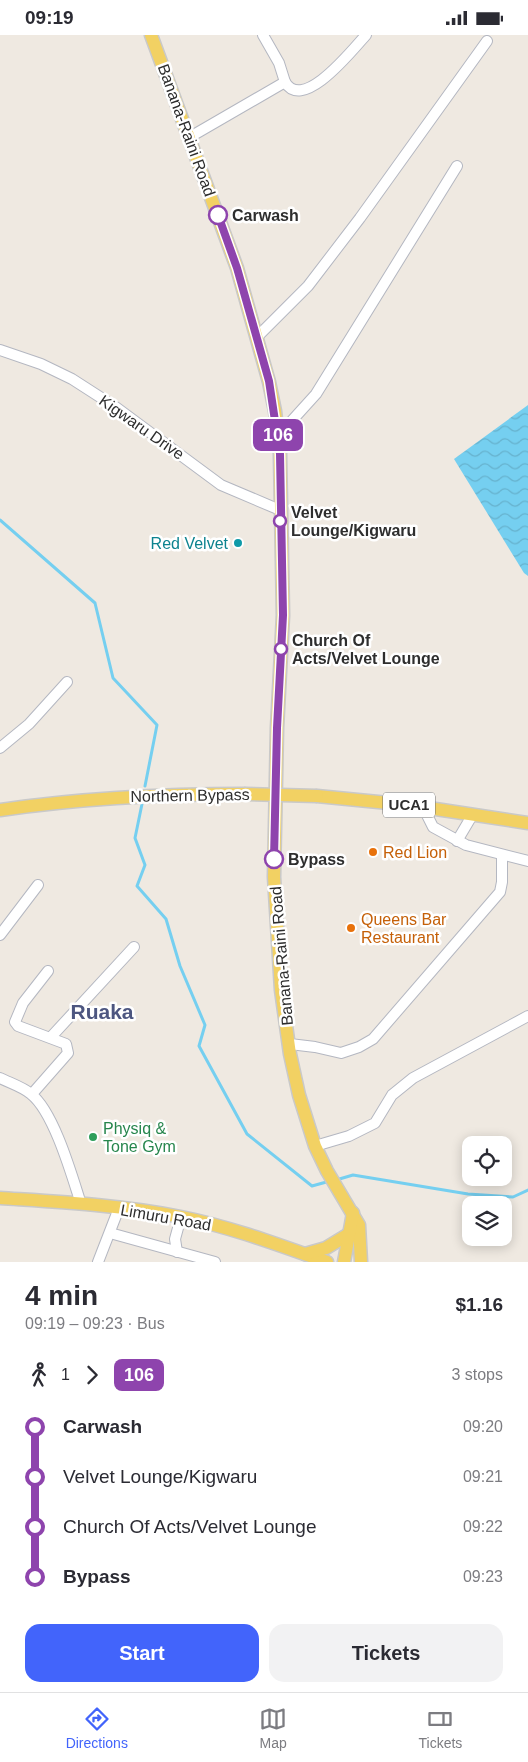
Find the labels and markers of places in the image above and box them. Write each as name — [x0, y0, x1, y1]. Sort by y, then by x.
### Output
marker: Carwash — [208, 205, 228, 225]
place label: Carwash — [232, 207, 299, 224]
place label: Velvet Lounge/Kigwaru — [291, 504, 416, 539]
marker: Velvet Lounge/Kigwaru — [273, 514, 287, 528]
place label: Red Velvet — [151, 535, 229, 552]
marker: Red Velvet — [232, 537, 244, 549]
place label: Church Of Acts/Velvet Lounge — [292, 632, 440, 667]
marker: Church Of Acts/Velvet Lounge — [274, 642, 288, 656]
place label: Red Lion — [383, 844, 447, 861]
marker: Red Lion — [367, 846, 379, 858]
marker: Bypass — [264, 849, 284, 869]
place label: Bypass — [288, 851, 345, 868]
place label: Queens Bar Restaurant — [361, 911, 447, 946]
marker: Queens Bar Restaurant — [345, 922, 357, 934]
place label: Physiq & Tone Gym — [103, 1120, 176, 1155]
marker: Physiq & Tone Gym — [87, 1131, 99, 1143]

